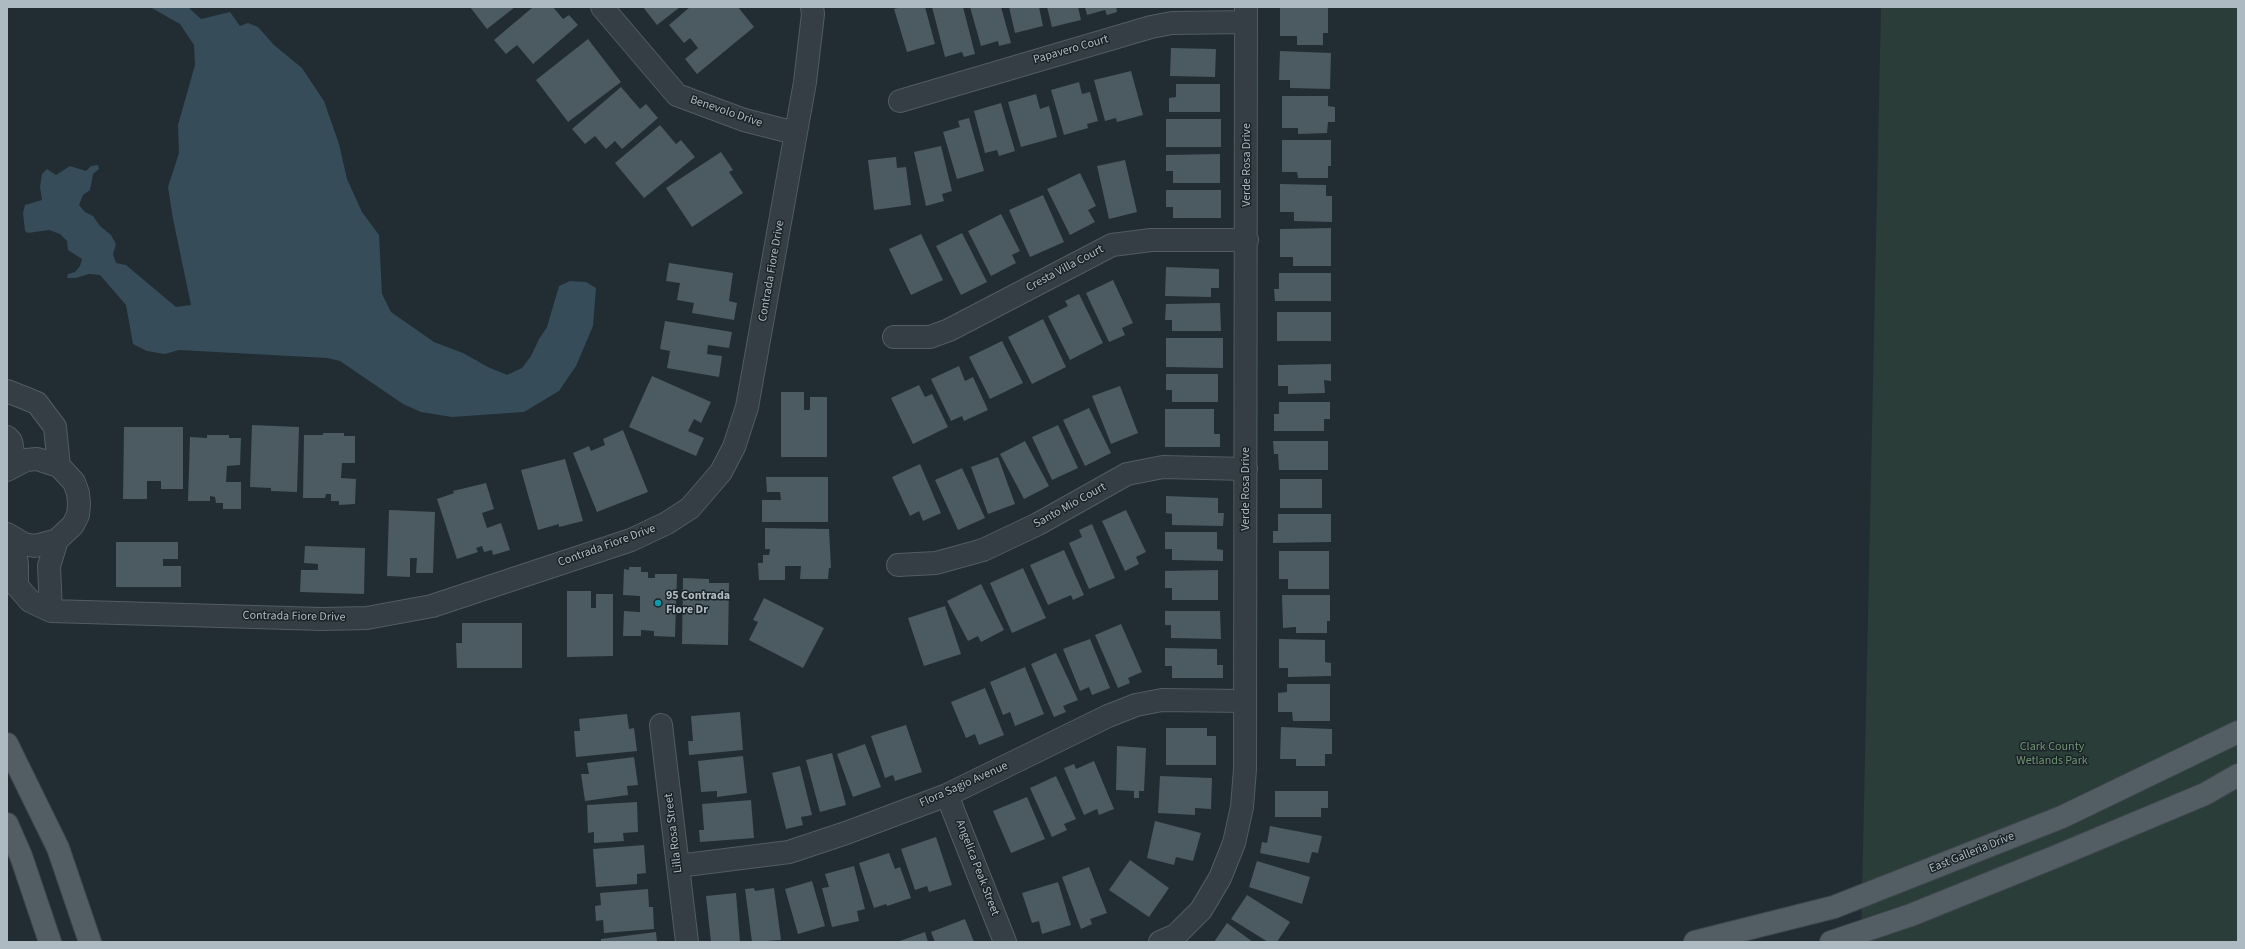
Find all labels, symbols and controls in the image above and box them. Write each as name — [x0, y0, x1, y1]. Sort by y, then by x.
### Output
street label: Papavero Court — [1032, 32, 1110, 68]
street label: Benevolo Drive — [688, 93, 764, 131]
street label: Verde Rosa Drive — [1240, 123, 1254, 207]
street label: Contrada Fiore Drive — [756, 219, 788, 323]
street label: Cresta Villa Court — [1024, 243, 1106, 295]
street label: Verde Rosa Drive — [1239, 447, 1253, 531]
street label: Santo Mio Court — [1031, 480, 1109, 532]
street label: Contrada Fiore Drive — [556, 522, 658, 570]
place label: 95 Contrada Fiore Dr — [666, 589, 730, 617]
marker: 95 Contrada Fiore Dr — [653, 598, 663, 608]
street label: Contrada Fiore Drive — [242, 609, 346, 625]
park label: Clark County Wetlands Park — [2016, 740, 2088, 768]
street label: Flora Sagio Avenue — [918, 759, 1010, 811]
street label: Lilla Rosa Street — [662, 792, 686, 874]
street label: Angelica Peak Street — [952, 818, 1002, 918]
street label: East Galleria Drive — [1927, 829, 2017, 877]

